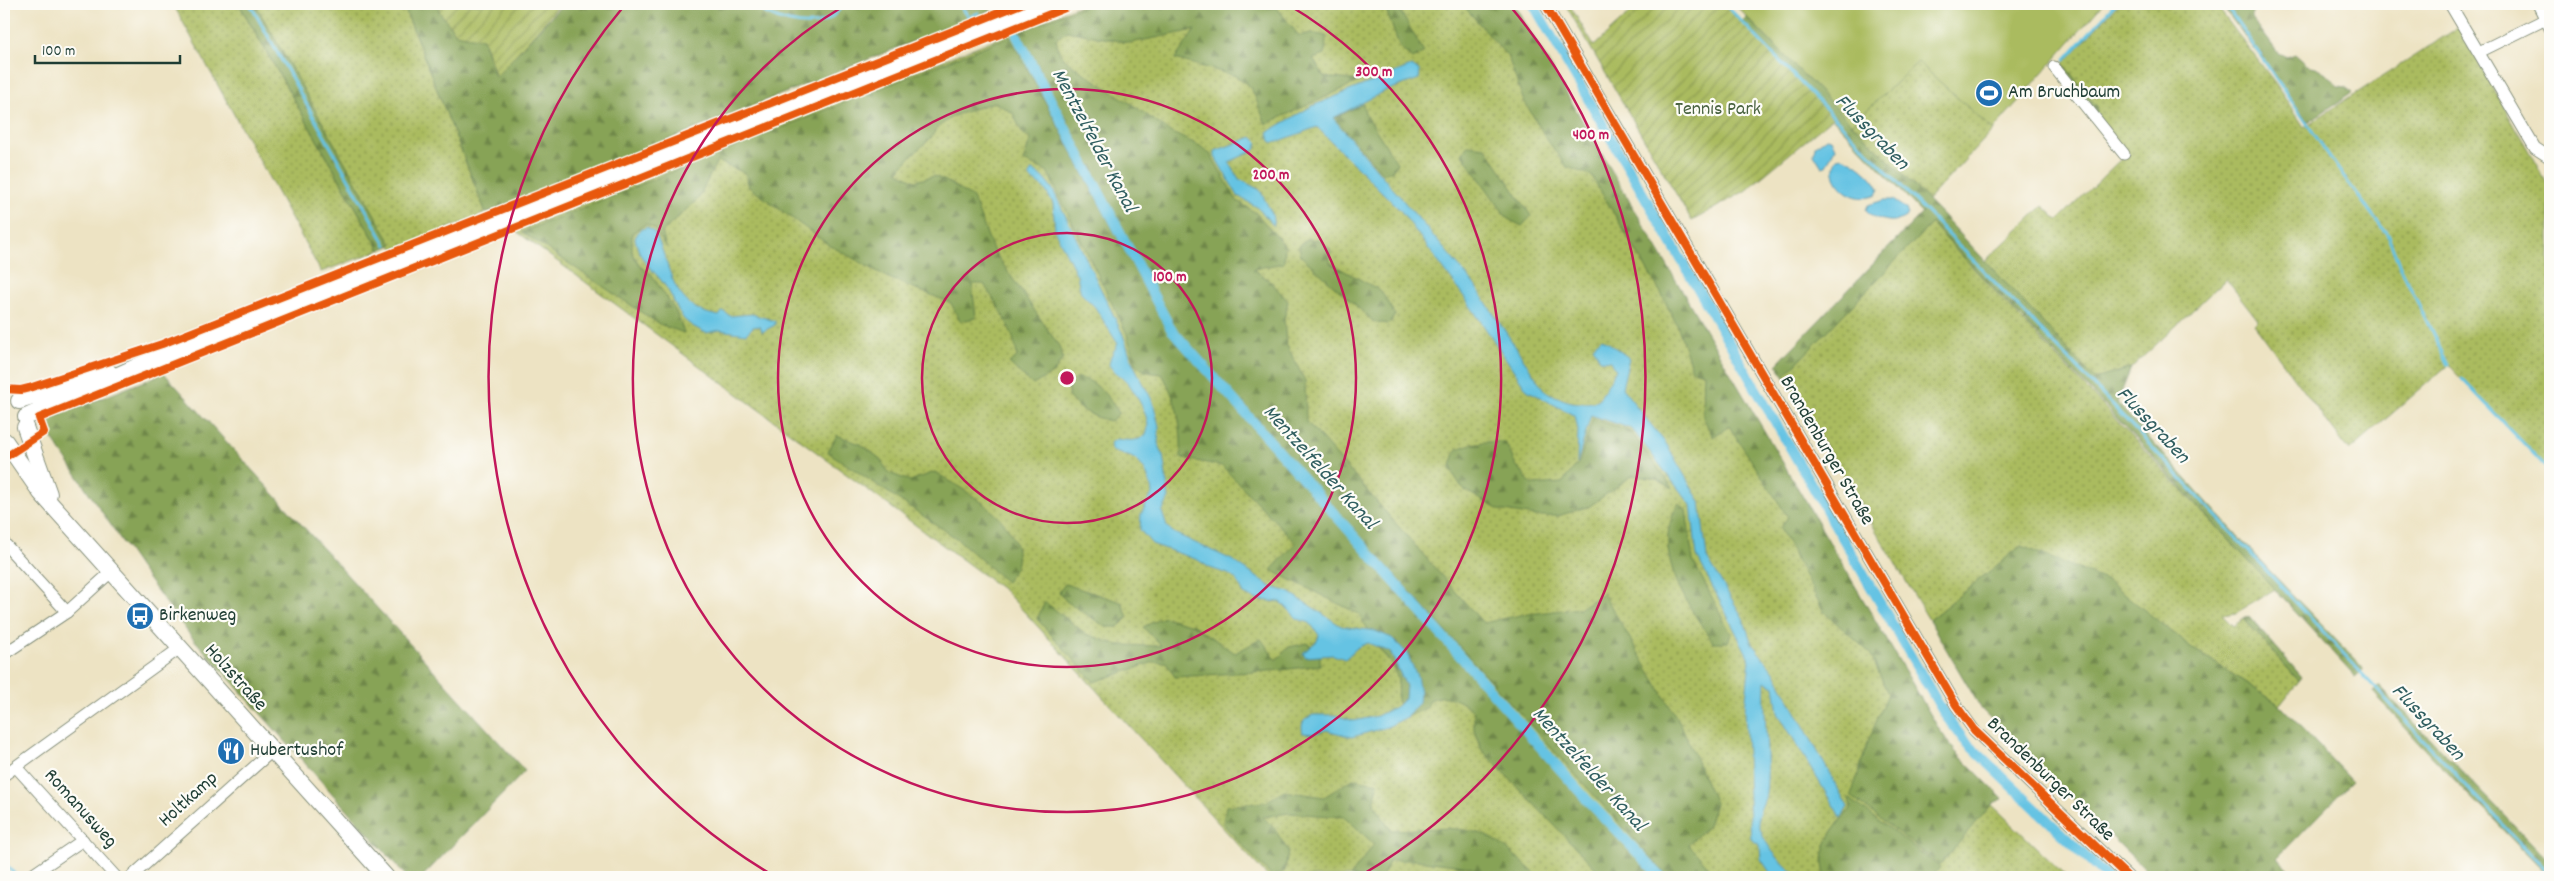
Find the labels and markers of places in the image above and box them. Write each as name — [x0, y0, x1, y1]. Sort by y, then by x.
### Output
sports icon: Am Bruchbaum — [1974, 78, 2004, 108]
place label: Am Bruchbaum — [2008, 79, 2120, 107]
centre of rings — [1058, 369, 1076, 387]
bus stop icon: Birkenweg — [125, 601, 155, 631]
place label: Birkenweg — [159, 602, 236, 630]
restaurant icon: Hubertushof — [216, 736, 246, 766]
place label: Hubertushof — [250, 737, 344, 765]

